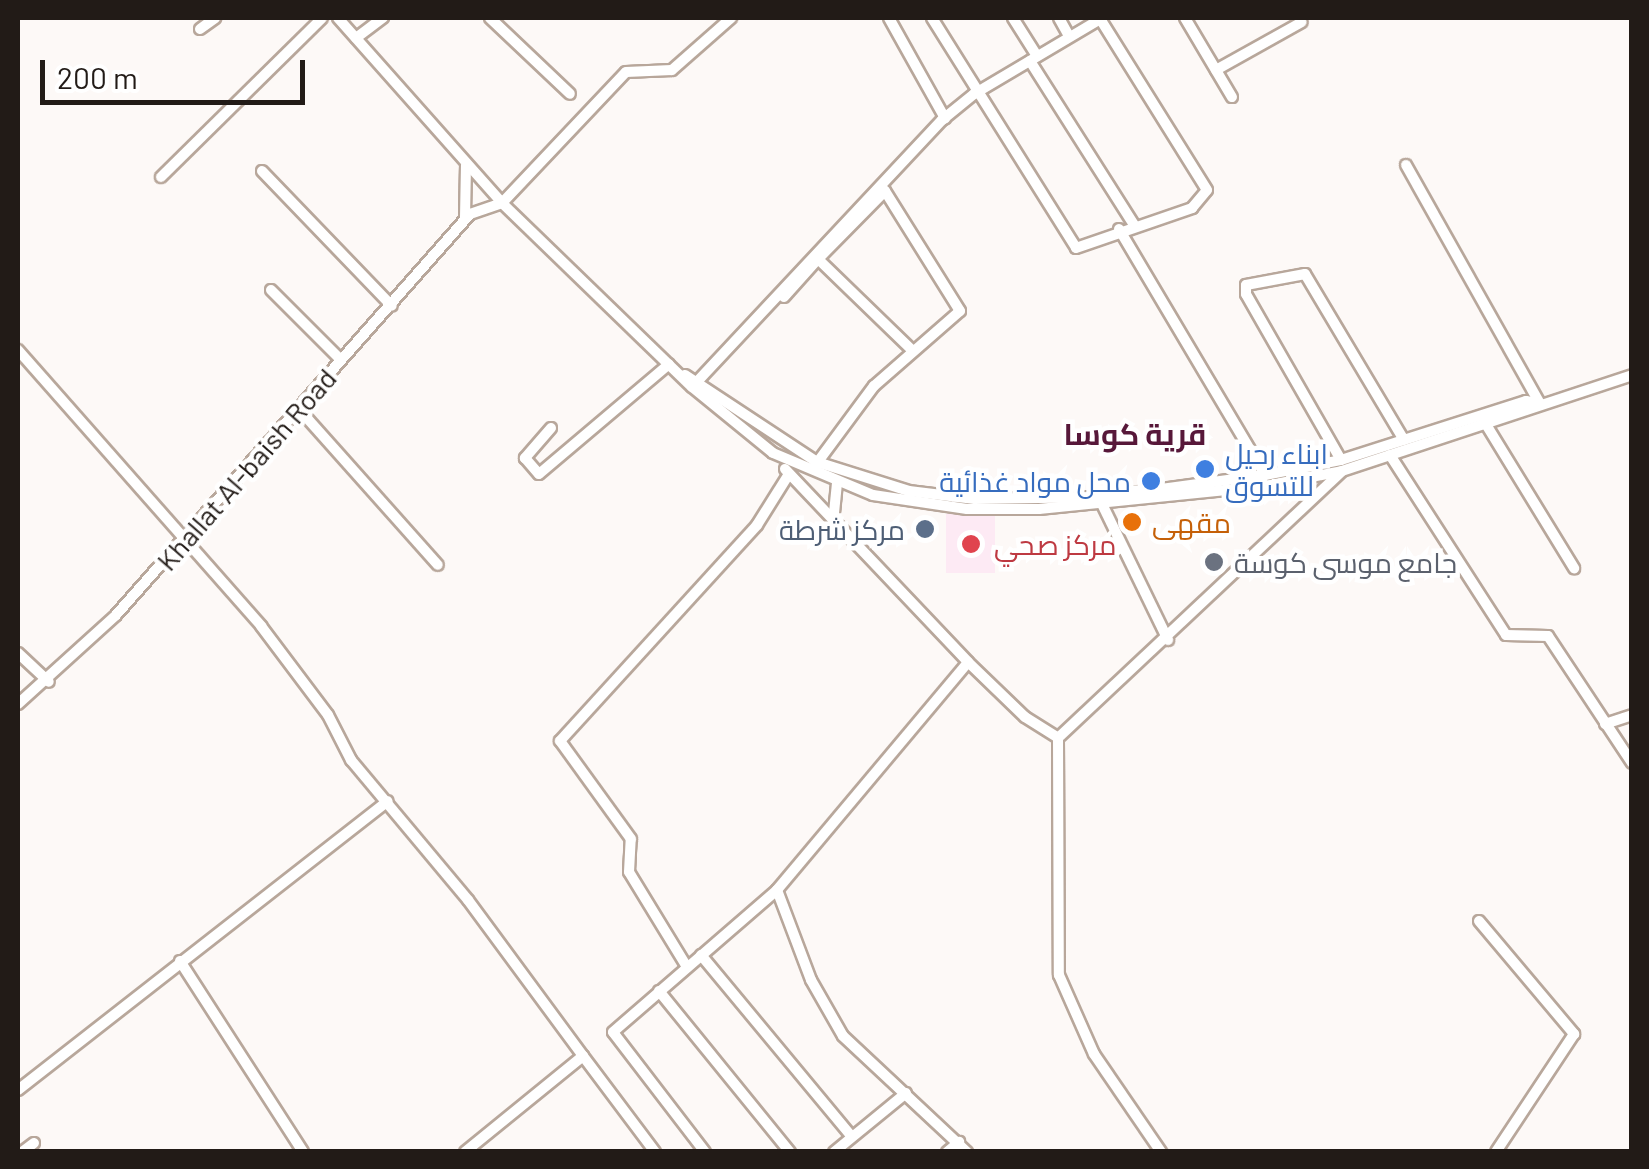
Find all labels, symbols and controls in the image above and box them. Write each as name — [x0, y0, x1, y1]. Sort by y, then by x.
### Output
scale bar — [45, 40, 310, 102]
text: 200 m — [57, 59, 138, 95]
street label: Khallat Al-baish Road — [149, 361, 343, 577]
district label: قرية كوسا — [1064, 415, 1206, 451]
place label: ابناء رحيل للتسوق — [1225, 436, 1328, 502]
marker: ابناء رحيل للتسوق — [1194, 458, 1216, 480]
place label: محل مواد غذائية — [939, 464, 1131, 498]
marker: محل مواد غذائية — [1140, 470, 1162, 492]
place label: مقهى — [1152, 505, 1231, 539]
marker: مقهى — [1121, 511, 1143, 533]
place label: مركز شرطة — [779, 512, 905, 546]
marker: مركز شرطة — [914, 518, 936, 540]
place label: مركز صحي — [994, 527, 1116, 561]
marker: مركز صحي — [958, 531, 984, 557]
place label: جامع موسى كوسة — [1234, 545, 1457, 579]
marker: جامع موسى كوسة — [1203, 551, 1225, 573]

